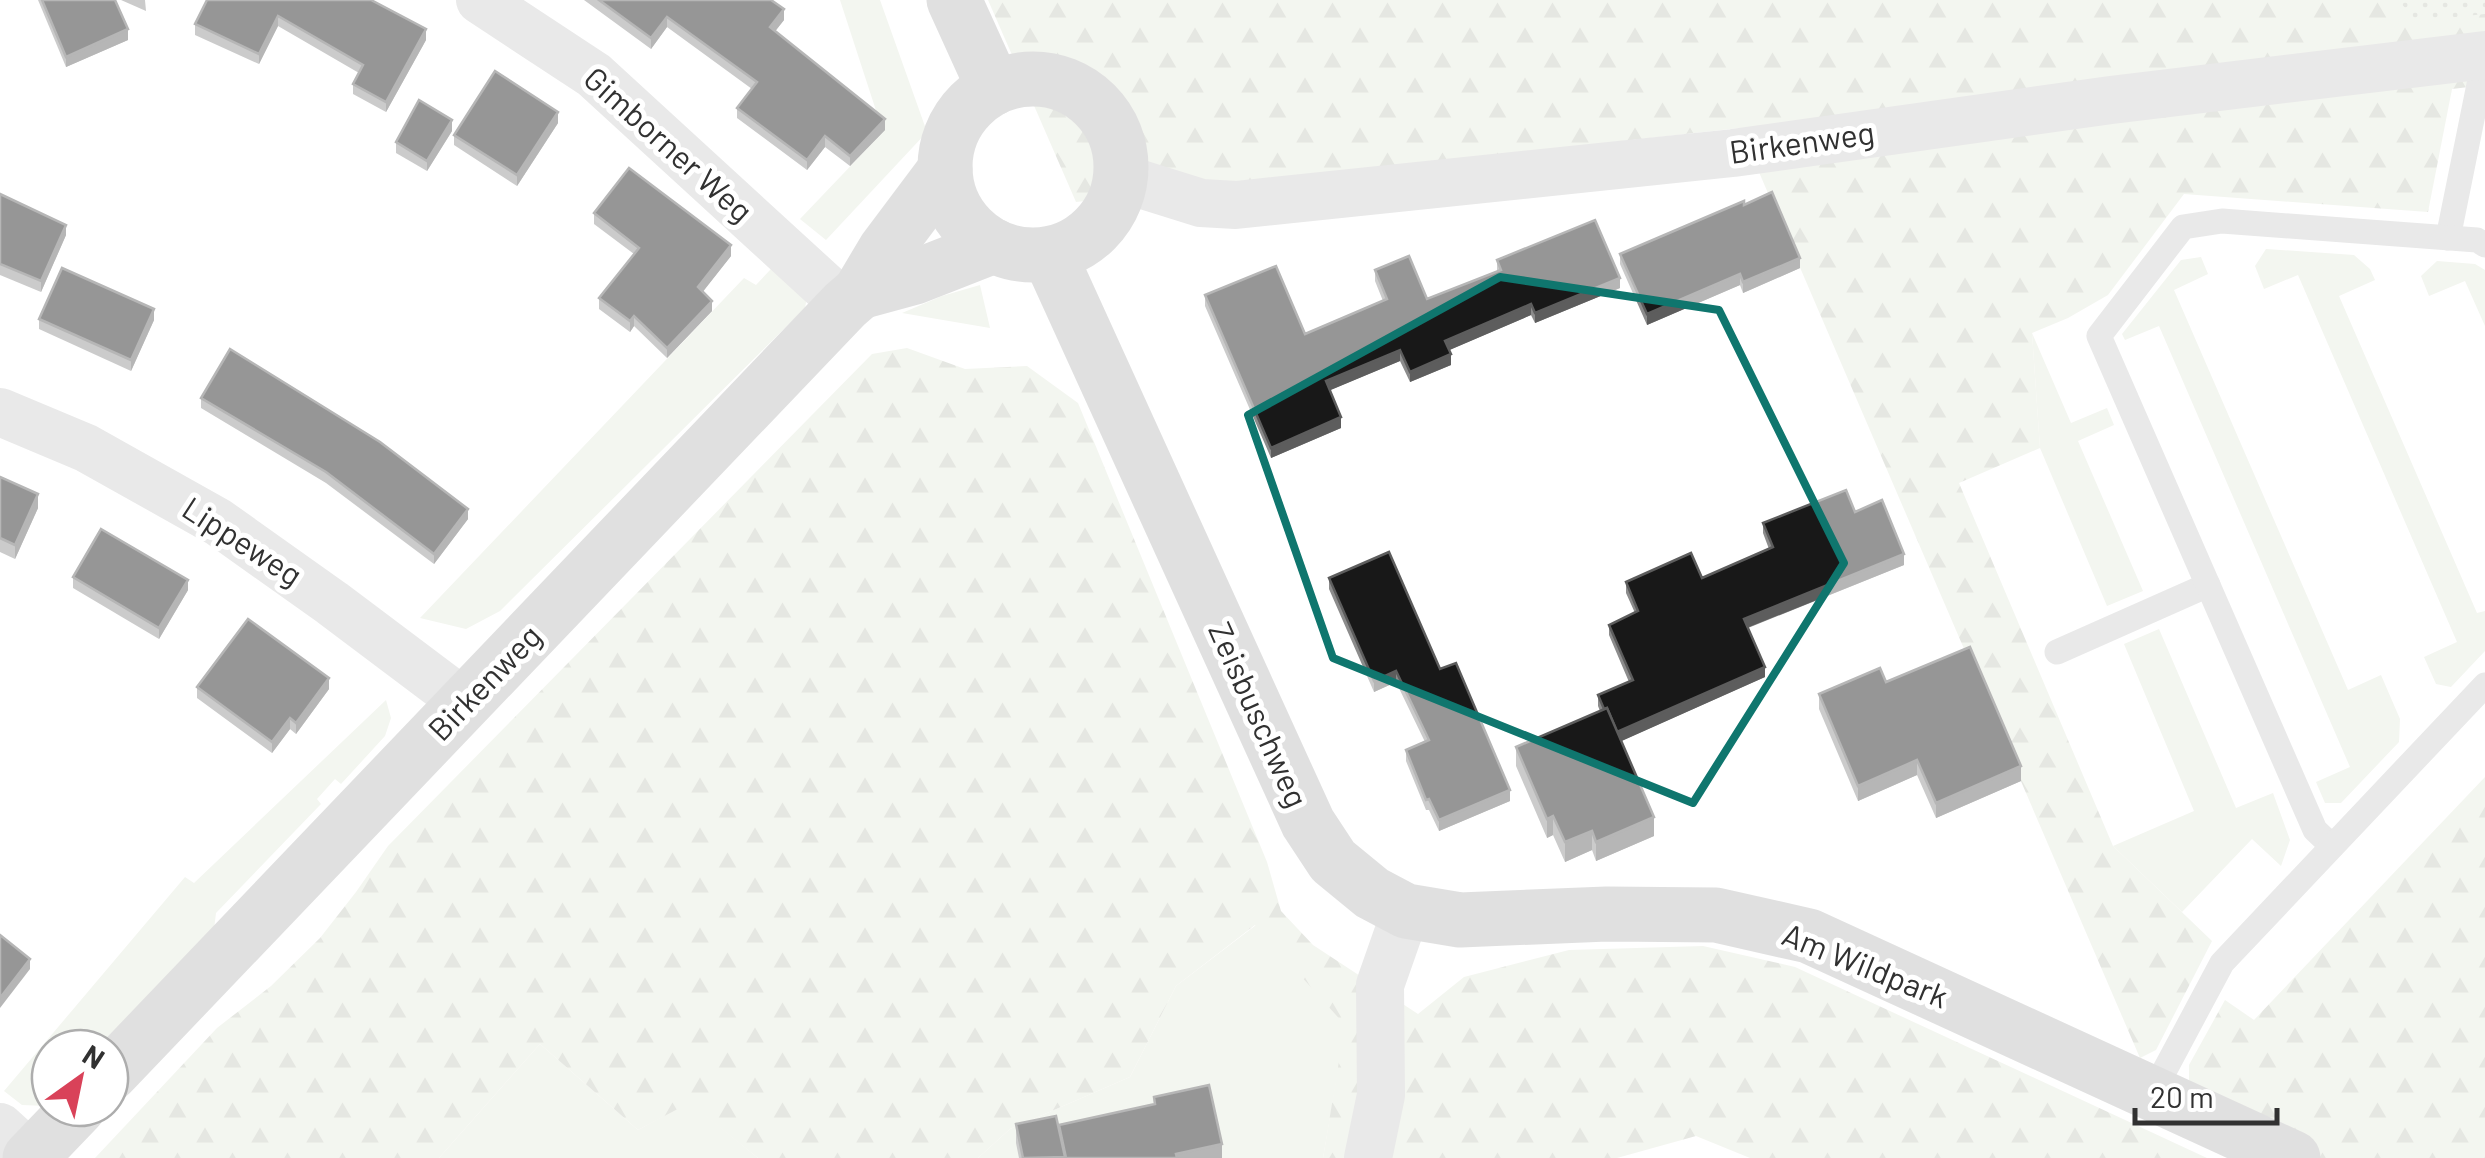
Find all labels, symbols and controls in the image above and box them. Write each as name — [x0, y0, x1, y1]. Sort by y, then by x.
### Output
street label: Gimborner Weg — [577, 58, 761, 229]
street label: Birkenweg — [1727, 112, 1877, 170]
street label: Lippeweg — [176, 488, 310, 593]
street label: Birkenweg — [419, 616, 548, 747]
street label: Zeisbuschweg — [1202, 616, 1318, 813]
street label: Am Wildpark — [1777, 914, 1954, 1015]
north arrow — [30, 1028, 130, 1128]
text: N — [77, 1037, 111, 1076]
scale bar — [2135, 1063, 2278, 1125]
text: 20 m — [2150, 1078, 2214, 1114]

